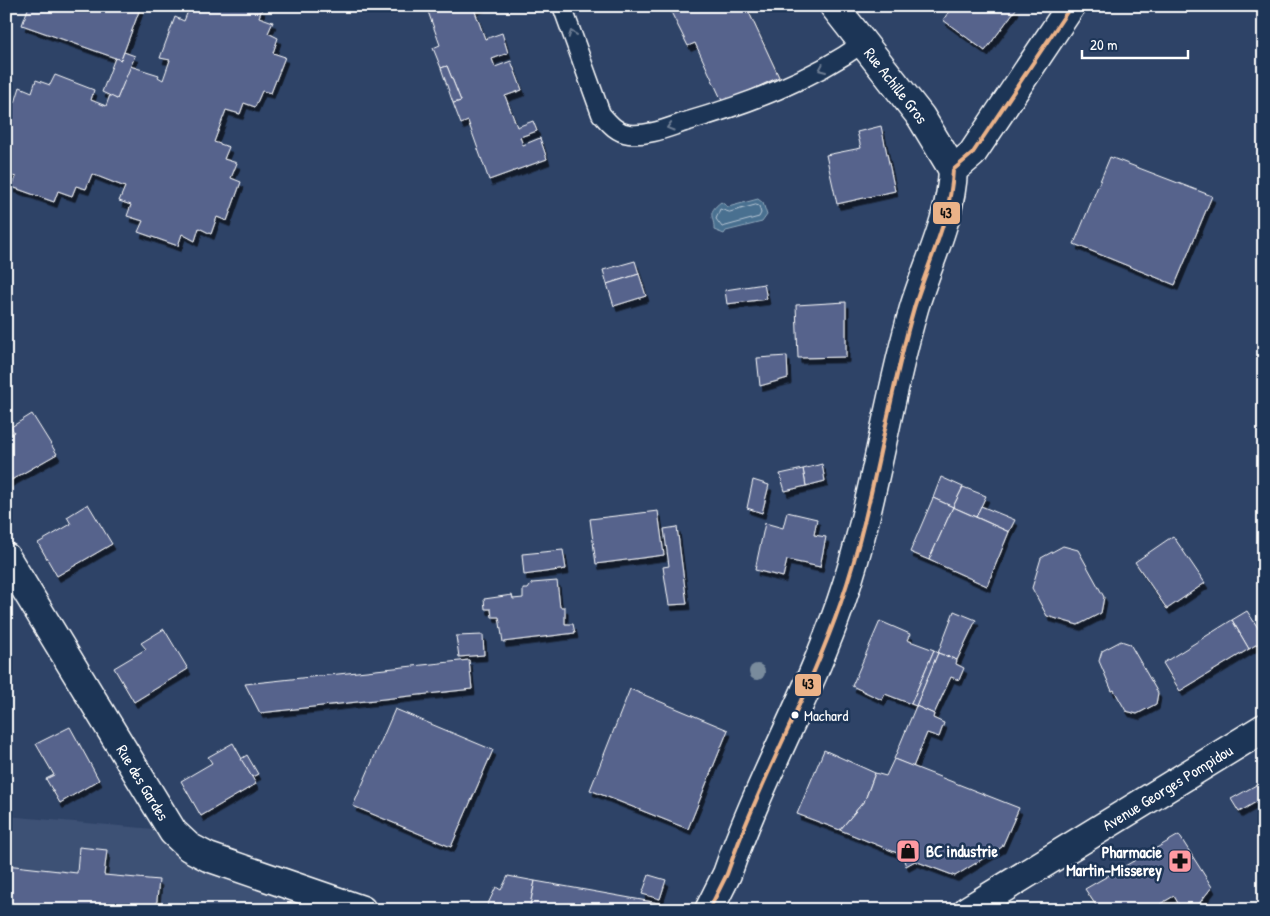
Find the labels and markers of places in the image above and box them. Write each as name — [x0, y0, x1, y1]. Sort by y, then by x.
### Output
place label: Machard — [804, 705, 849, 726]
marker: Machard — [790, 710, 800, 720]
shop icon: BC industrie — [895, 838, 921, 864]
place label: BC industrie — [926, 840, 998, 862]
place label: Pharmacie Martin-Misserey — [1066, 841, 1163, 882]
pharmacy icon: Pharmacie Martin-Misserey — [1167, 848, 1193, 874]

